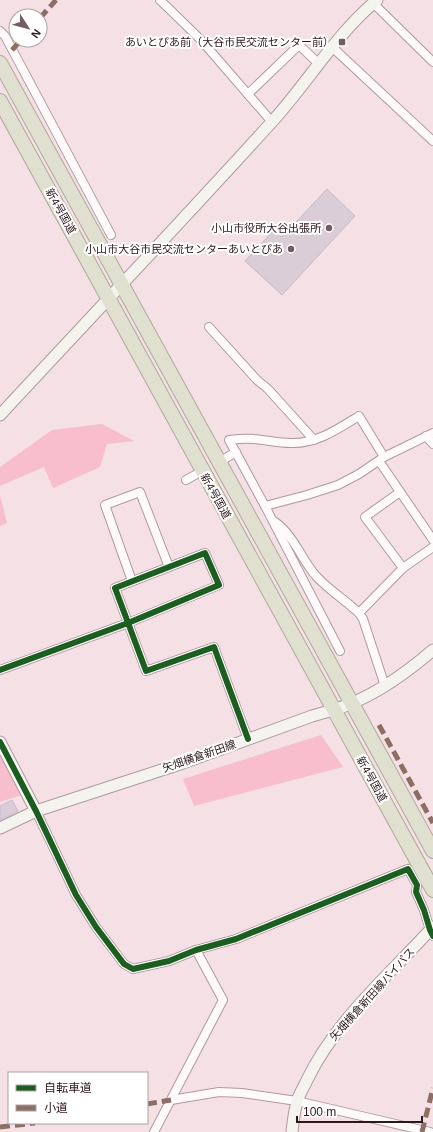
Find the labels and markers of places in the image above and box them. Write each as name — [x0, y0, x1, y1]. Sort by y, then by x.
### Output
place label: あいとぴあ前（大谷市民交流センター前） — [125, 36, 334, 48]
marker: あいとぴあ前（大谷市民交流センター前） — [337, 37, 347, 47]
place label: 小山市役所大谷出張所 — [211, 222, 322, 234]
marker: 小山市役所大谷出張所 — [324, 223, 334, 233]
place label: 小山市大谷市民交流センターあいとぴあ — [85, 243, 283, 255]
marker: 小山市大谷市民交流センターあいとぴあ — [286, 244, 296, 254]

